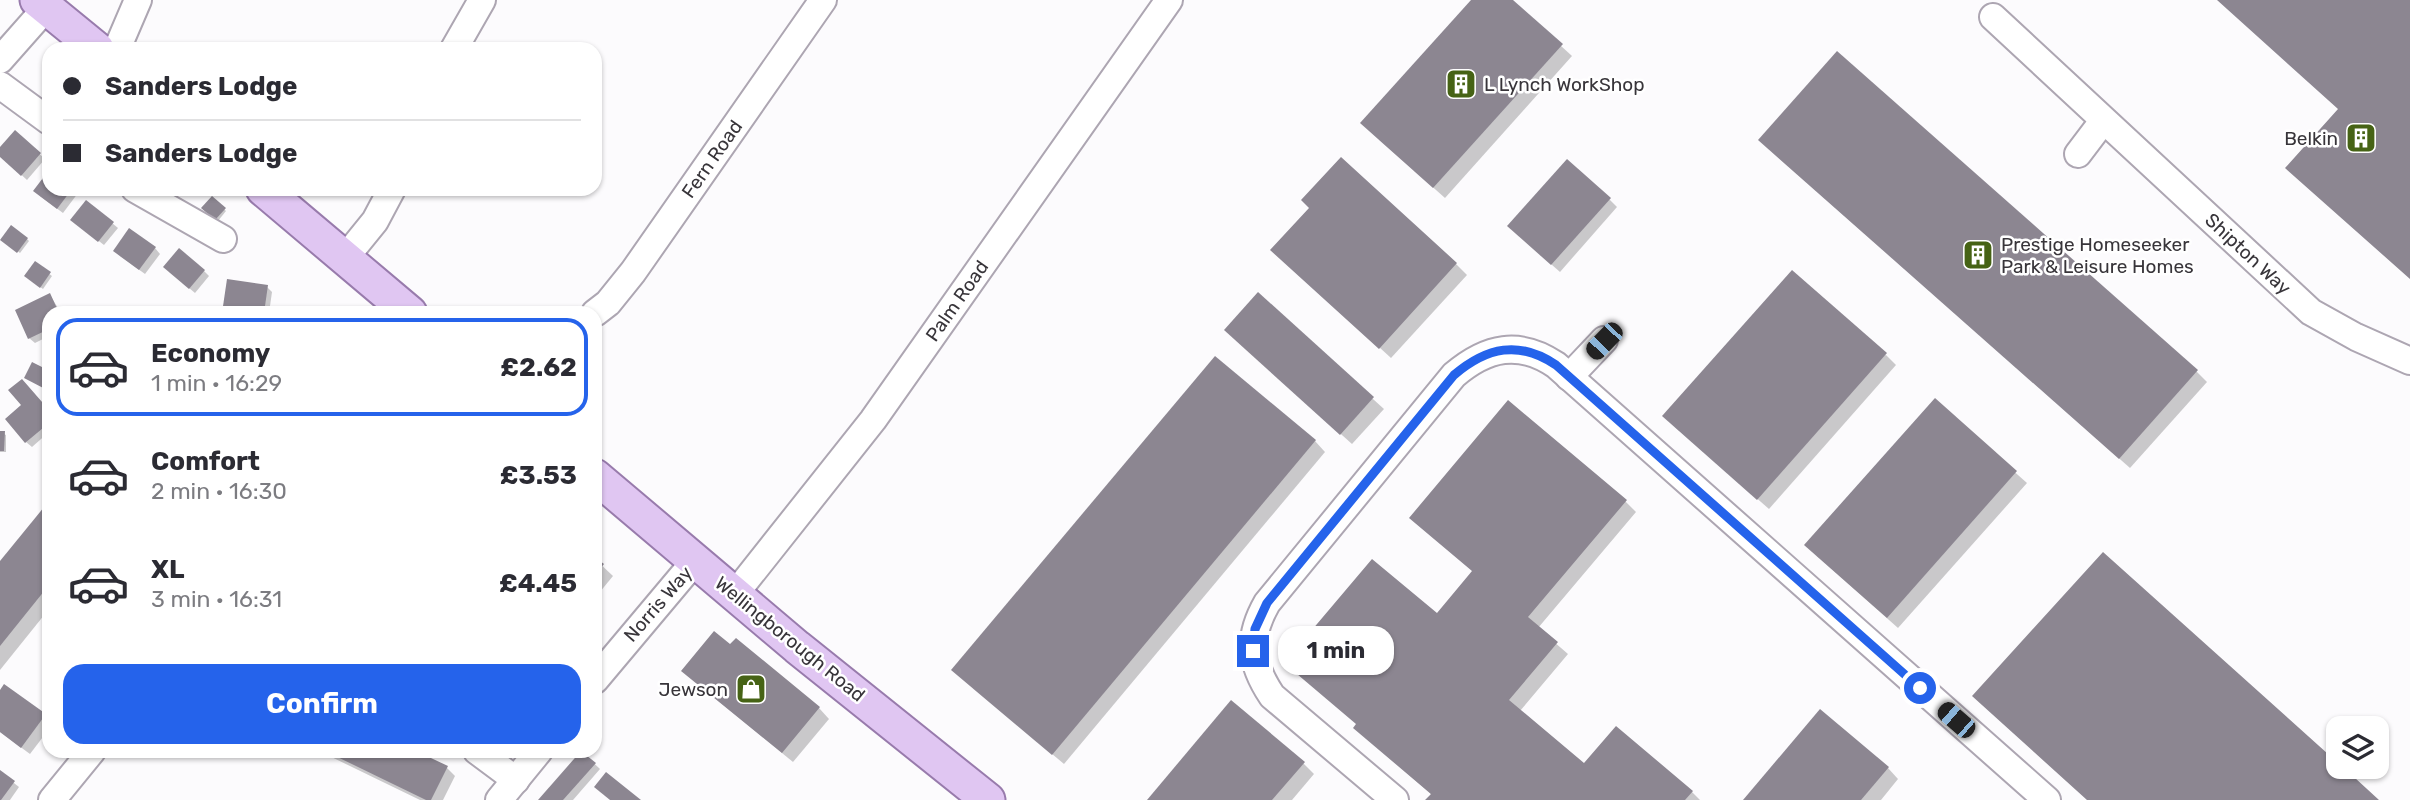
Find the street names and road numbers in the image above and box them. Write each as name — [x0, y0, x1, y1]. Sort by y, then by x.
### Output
street label: Fern Road — [677, 116, 747, 202]
street label: Shipton Way — [2200, 208, 2296, 300]
street label: Palm Road — [921, 256, 993, 346]
street label: Norris Way — [619, 561, 697, 647]
street label: Wellingborough Road — [710, 571, 870, 707]

